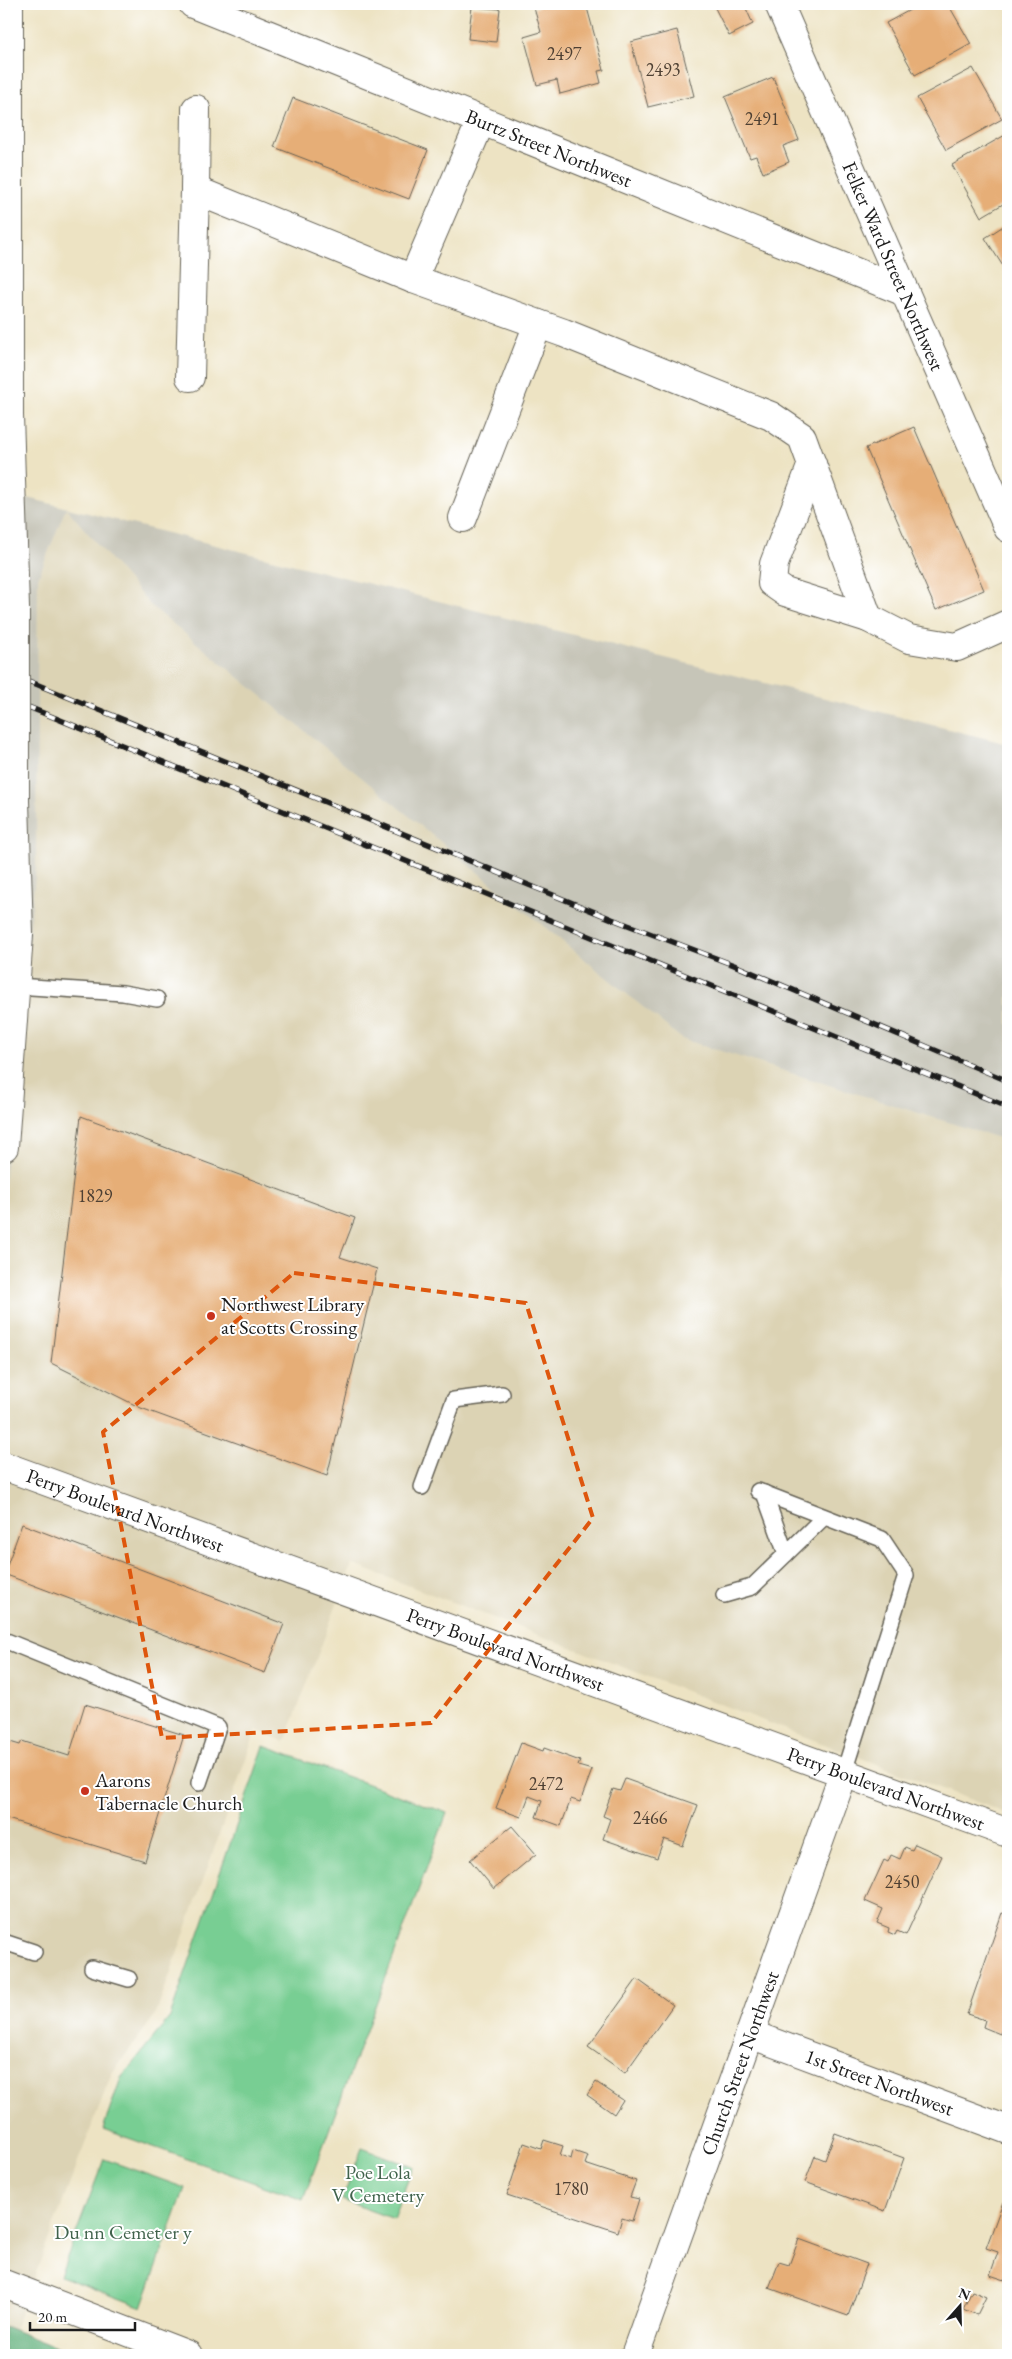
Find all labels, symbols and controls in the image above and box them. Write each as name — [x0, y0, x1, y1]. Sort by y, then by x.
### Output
house number: 2497 — [547, 42, 582, 65]
house number: 2493 — [646, 58, 680, 81]
street label: Burtz Street Northwest — [462, 103, 637, 194]
house number: 2491 — [745, 107, 779, 130]
street label: Felker Ward Street Northwest — [836, 158, 951, 375]
house number: 1829 — [78, 1184, 113, 1207]
place label: Northwest Library at Scotts Crossing — [221, 1291, 364, 1340]
marker: Northwest Library at Scotts Crossing — [205, 1310, 217, 1322]
street label: Perry Boulevard Northwest — [23, 1462, 228, 1559]
street label: Perry Boulevard Northwest — [403, 1601, 609, 1698]
street label: Perry Boulevard Northwest — [784, 1740, 989, 1837]
place label: Aarons Tabernacle Church — [94, 1767, 243, 1816]
house number: 2472 — [529, 1772, 564, 1795]
marker: Aarons Tabernacle Church — [79, 1785, 91, 1797]
house number: 2466 — [633, 1806, 668, 1829]
house number: 2450 — [885, 1870, 920, 1893]
street label: Church Street Northwest — [695, 1967, 785, 2159]
street label: 1st Street Northwest — [801, 2043, 958, 2122]
park label: Poe Lola V Cemetery — [332, 2159, 424, 2208]
house number: 1780 — [554, 2177, 589, 2200]
park label: Du nn Cemet er y — [54, 2219, 192, 2245]
north arrow — [934, 2282, 984, 2332]
text: N — [956, 2283, 973, 2304]
scale bar — [30, 2299, 135, 2331]
text: 20 m — [38, 2307, 67, 2326]

